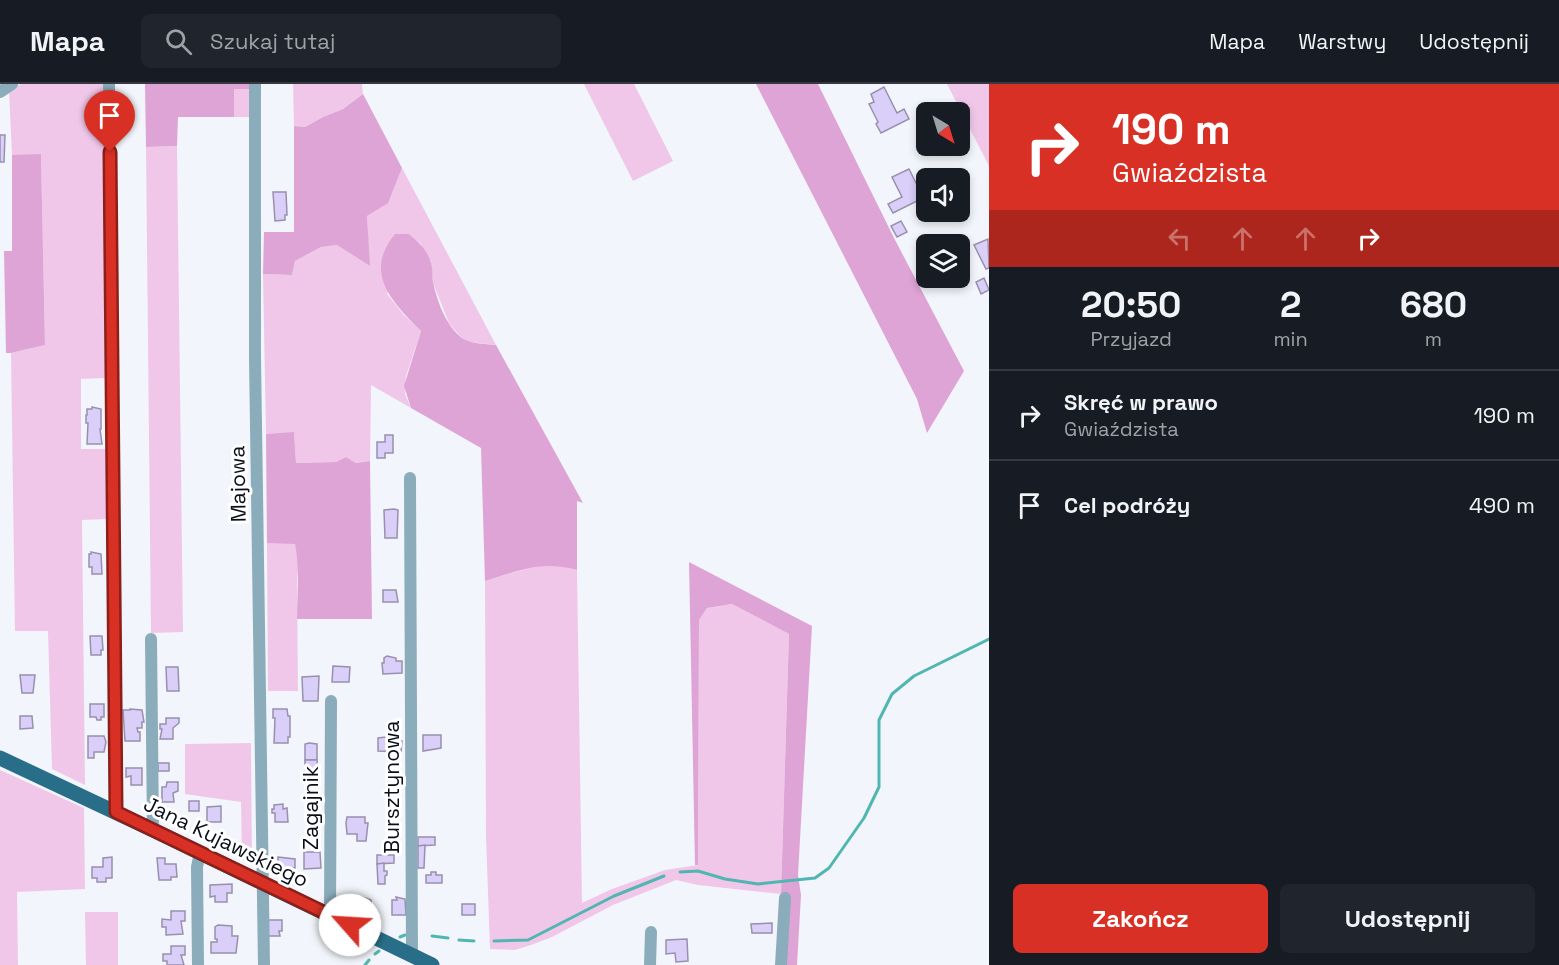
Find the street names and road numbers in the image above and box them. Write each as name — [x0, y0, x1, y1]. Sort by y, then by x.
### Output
street label: Majowa — [223, 445, 252, 523]
street label: Bursztynowa — [378, 720, 405, 854]
street label: Zagajnik — [297, 766, 324, 850]
street label: Jana Kujawskiego — [139, 790, 313, 893]

